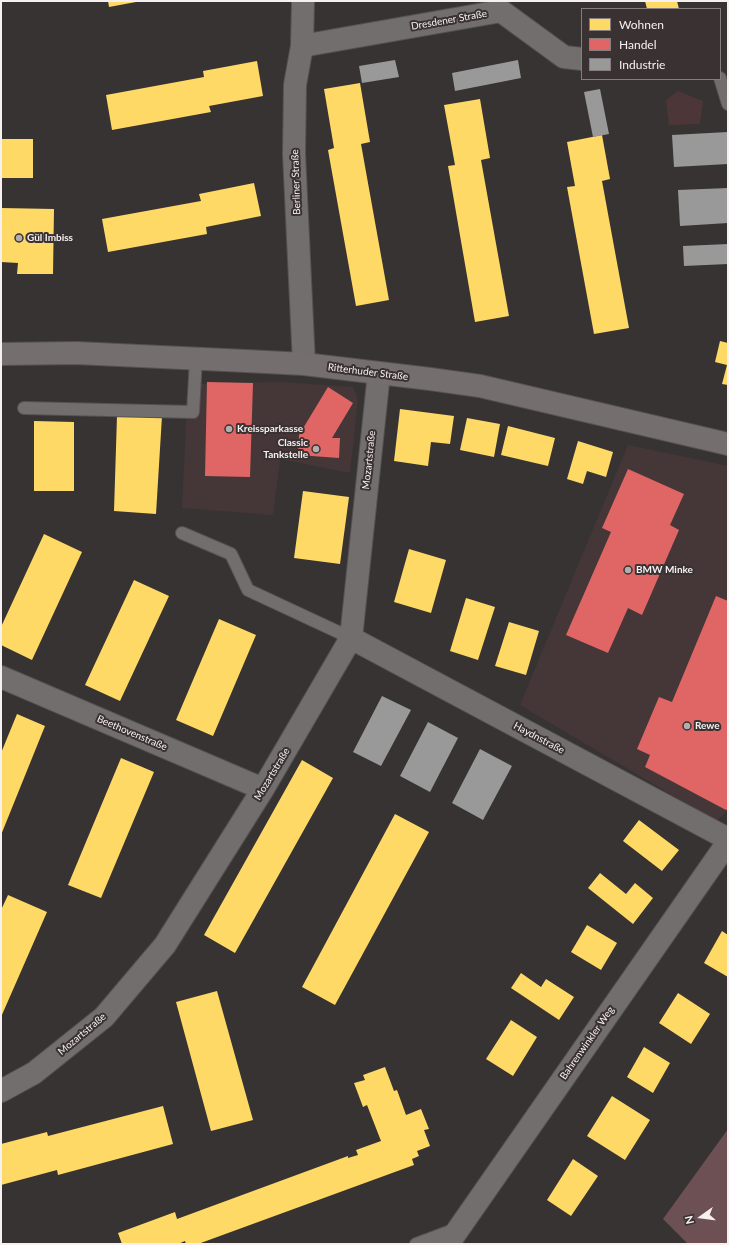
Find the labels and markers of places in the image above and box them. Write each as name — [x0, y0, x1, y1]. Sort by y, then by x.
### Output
place label: Gül Imbiss — [27, 232, 73, 244]
marker: Gül Imbiss — [14, 233, 24, 243]
place label: Kreissparkasse — [237, 423, 303, 435]
marker: Kreissparkasse — [224, 424, 234, 434]
place label: Classic Tankstelle — [263, 437, 308, 460]
marker: Classic Tankstelle — [311, 444, 321, 454]
place label: BMW Minke — [636, 564, 693, 576]
marker: BMW Minke — [623, 565, 633, 575]
place label: Rewe — [695, 720, 720, 732]
marker: Rewe — [682, 721, 692, 731]

